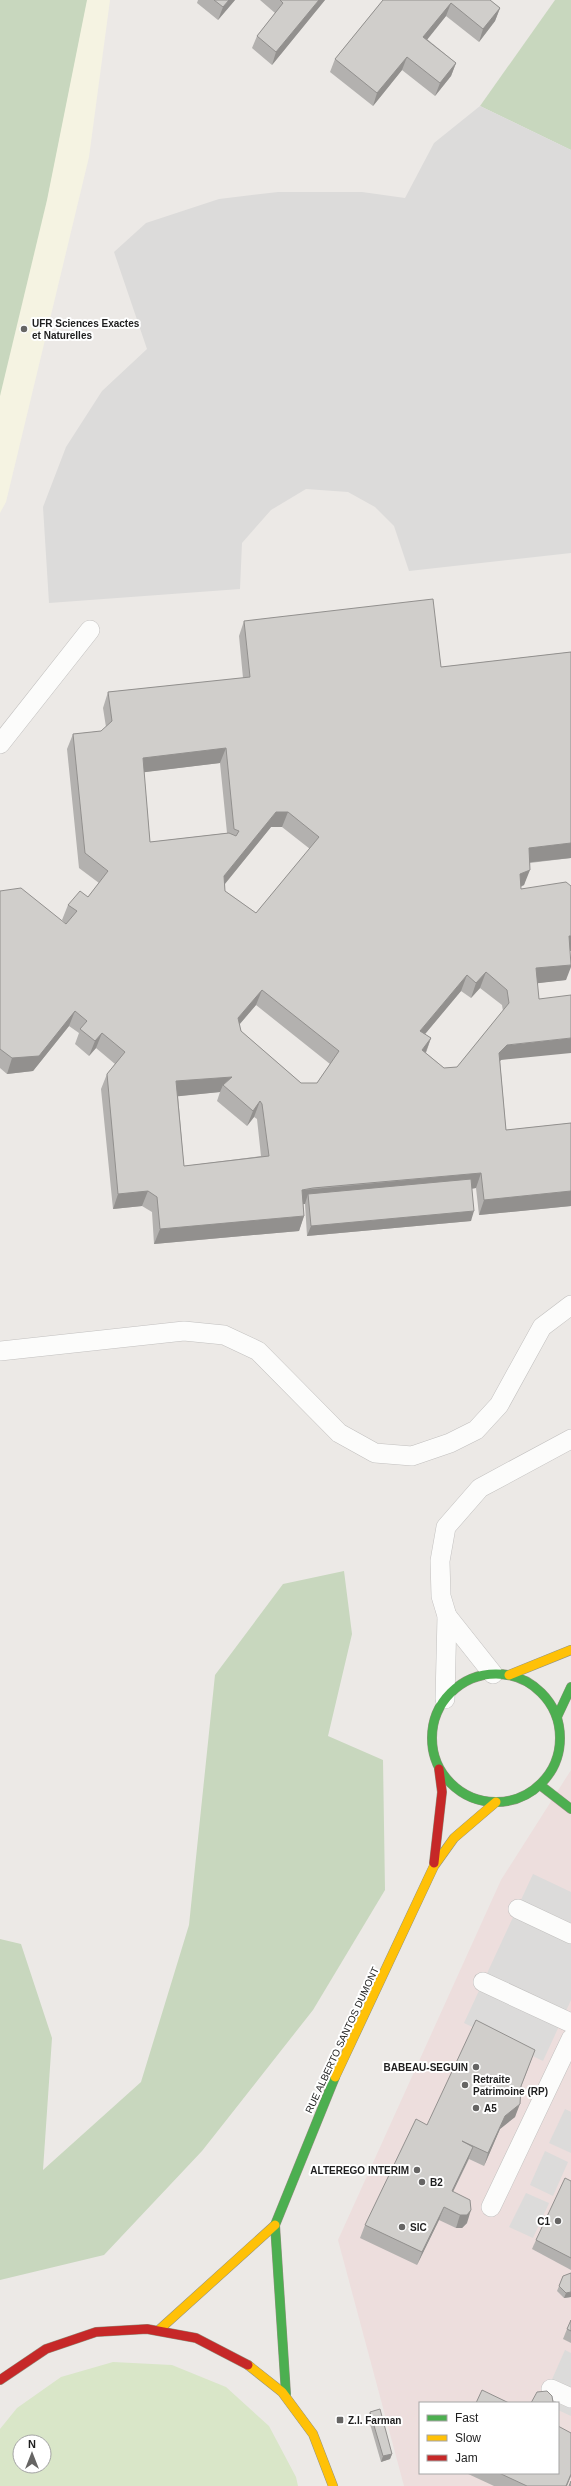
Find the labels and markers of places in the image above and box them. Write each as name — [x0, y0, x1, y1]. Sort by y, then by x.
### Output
place label: UFR Sciences Exactes et Naturelles — [32, 318, 140, 341]
marker: UFR Sciences Exactes et Naturelles — [19, 324, 29, 334]
place label: BABEAU-SEGUIN — [384, 2062, 468, 2073]
marker: BABEAU-SEGUIN — [471, 2062, 481, 2072]
place label: Retraite Patrimoine (RP) — [473, 2074, 548, 2097]
marker: Retraite Patrimoine (RP) — [460, 2080, 470, 2090]
marker: A5 — [471, 2103, 481, 2113]
place label: A5 — [484, 2103, 497, 2114]
place label: ALTEREGO INTERIM — [310, 2165, 409, 2176]
marker: ALTEREGO INTERIM — [412, 2165, 422, 2175]
marker: B2 — [417, 2177, 427, 2187]
place label: B2 — [430, 2177, 443, 2188]
place label: C1 — [537, 2216, 550, 2227]
marker: C1 — [553, 2216, 563, 2226]
marker: SIC — [397, 2222, 407, 2232]
place label: SIC — [410, 2222, 427, 2233]
marker: Z.I. Farman — [335, 2415, 345, 2425]
place label: Z.I. Farman — [348, 2415, 401, 2426]

